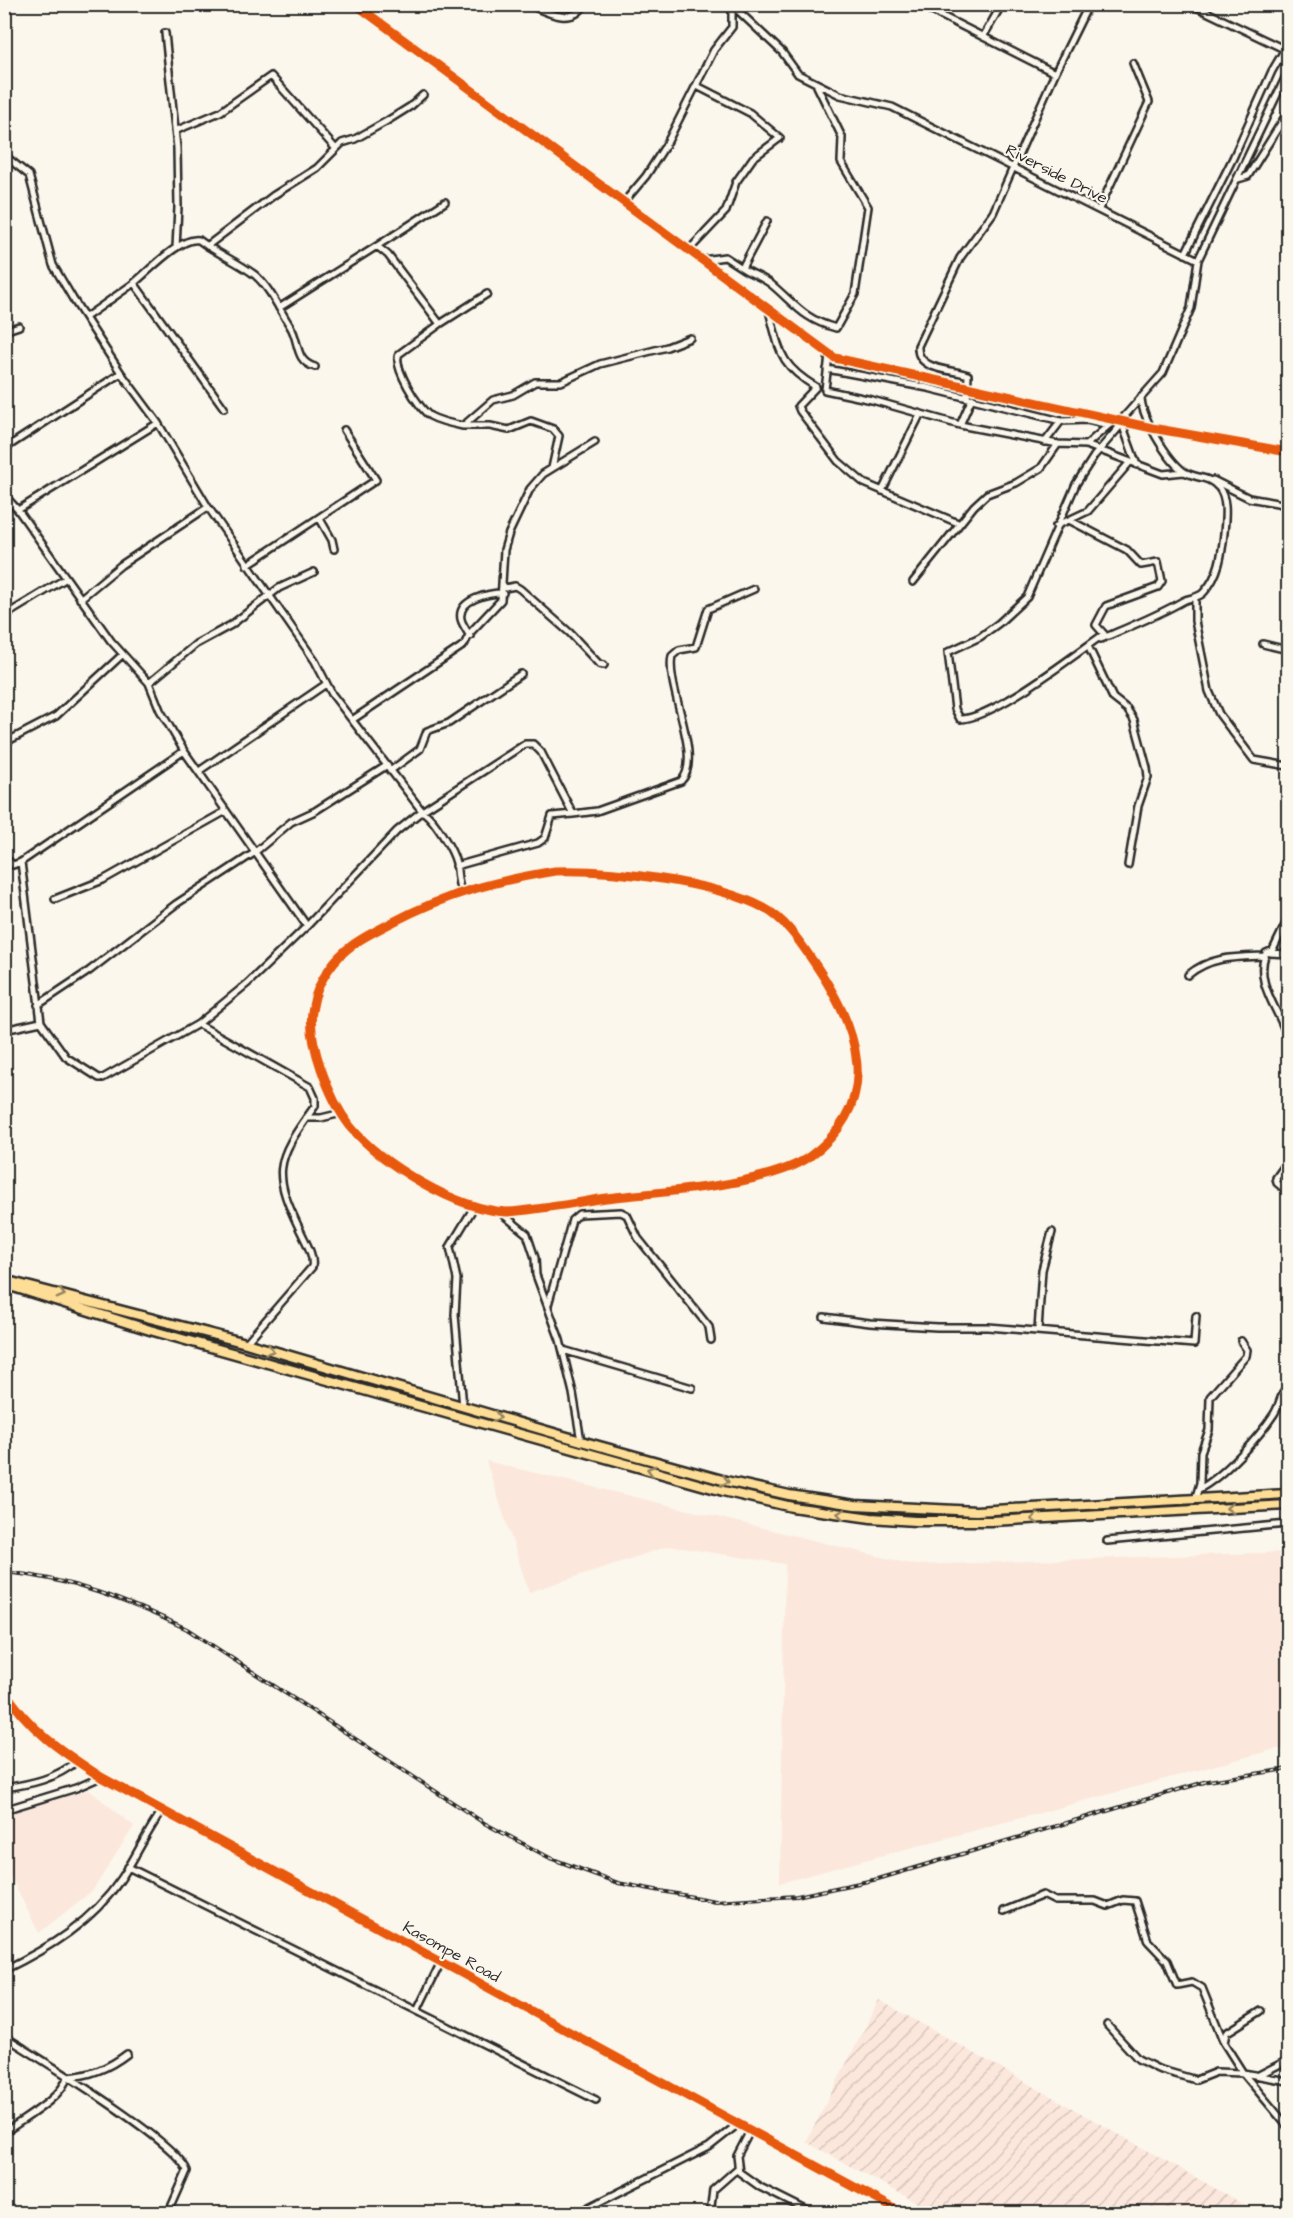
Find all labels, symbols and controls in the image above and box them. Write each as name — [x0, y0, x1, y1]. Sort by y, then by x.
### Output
street label: Riverside Drive — [1002, 139, 1112, 209]
one-way arrow — [55, 1287, 66, 1299]
one-way arrow — [264, 1343, 275, 1355]
one-way arrow — [491, 1410, 502, 1422]
one-way arrow — [646, 1465, 657, 1477]
one-way arrow — [720, 1473, 730, 1486]
one-way arrow — [1226, 1501, 1235, 1514]
one-way arrow — [836, 1508, 845, 1520]
one-way arrow — [1031, 1512, 1040, 1525]
street label: Kasompe Road — [399, 1916, 504, 1988]

